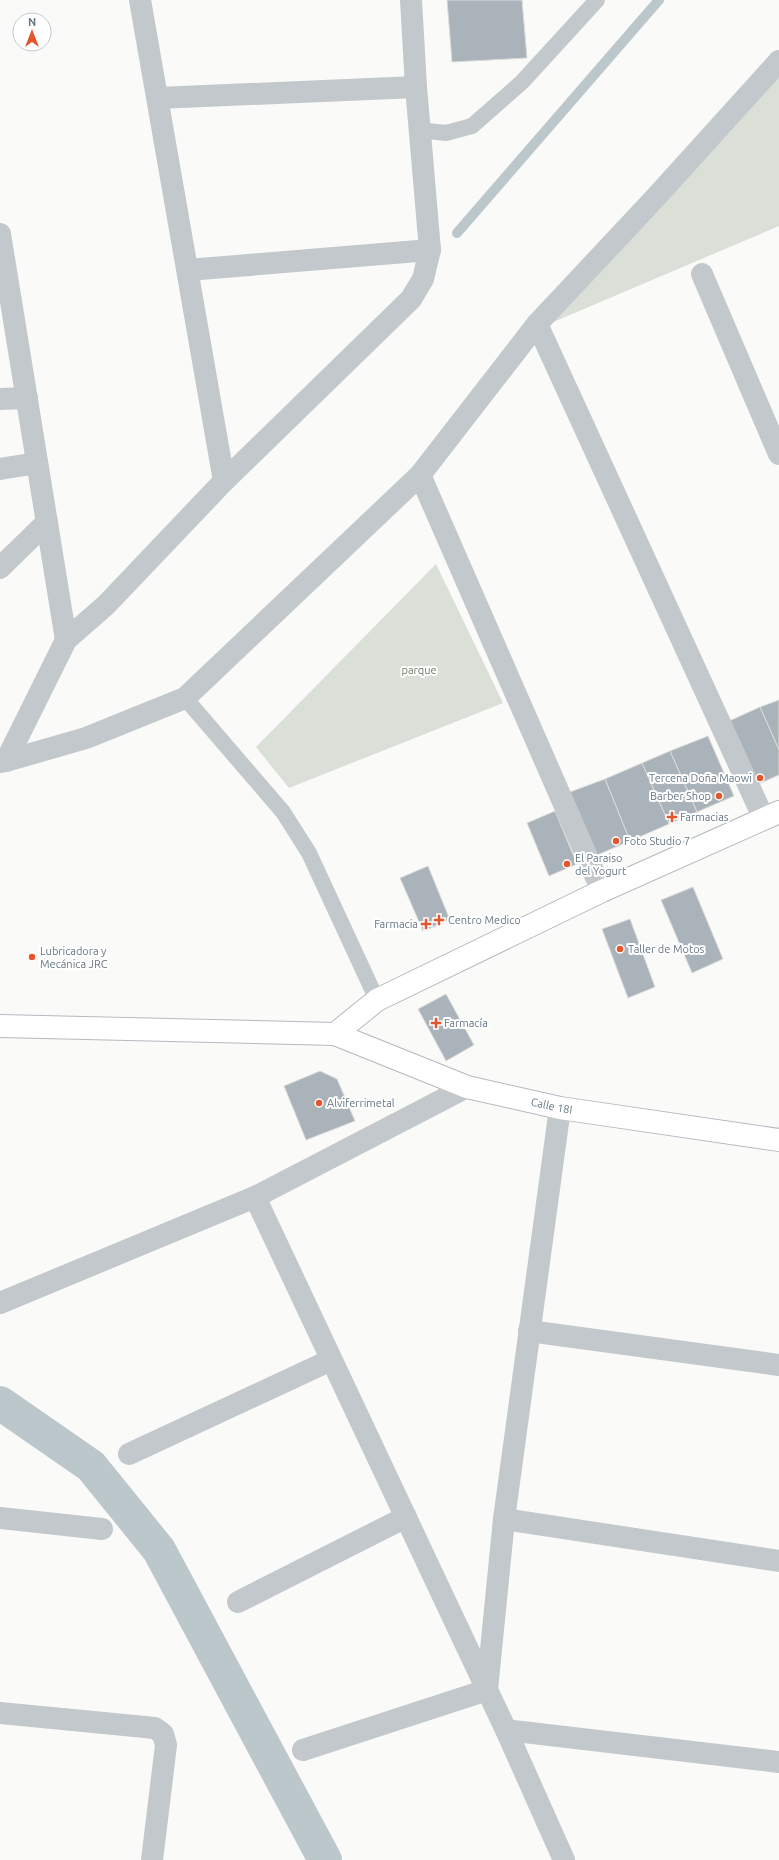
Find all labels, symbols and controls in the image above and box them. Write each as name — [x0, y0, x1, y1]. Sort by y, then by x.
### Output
north arrow — [12, 12, 52, 52]
text: N — [28, 16, 36, 28]
park label: parque — [401, 664, 437, 676]
place label: Tercena Doña Maowi — [649, 772, 752, 784]
marker: Tercena Doña Maowi — [755, 773, 765, 783]
place label: Barber Shop — [650, 790, 711, 802]
marker: Barber Shop — [714, 791, 724, 801]
place label: Farmacias — [680, 811, 729, 823]
marker: Farmacias — [667, 812, 677, 822]
place label: Foto Studio 7 — [624, 835, 690, 847]
marker: Foto Studio 7 — [611, 836, 621, 846]
place label: El Paraiso del Yogurt — [575, 852, 627, 877]
marker: El Paraiso del Yogurt — [562, 859, 572, 869]
marker: Centro Medico — [433, 914, 445, 926]
place label: Centro Medico — [448, 914, 521, 926]
place label: Farmacia — [374, 918, 418, 930]
marker: Farmacia — [421, 919, 431, 929]
place label: Taller de Motos — [628, 943, 705, 955]
marker: Taller de Motos — [615, 944, 625, 954]
place label: Lubricadora y Mecánica JRC — [40, 945, 108, 970]
marker: Lubricadora y Mecánica JRC — [27, 952, 37, 962]
place label: Farmacía — [444, 1017, 488, 1029]
marker: Farmacía — [431, 1018, 441, 1028]
street label: Calle 18I — [530, 1096, 573, 1116]
place label: Alviferrimetal — [327, 1097, 395, 1109]
marker: Alviferrimetal — [314, 1098, 324, 1108]

